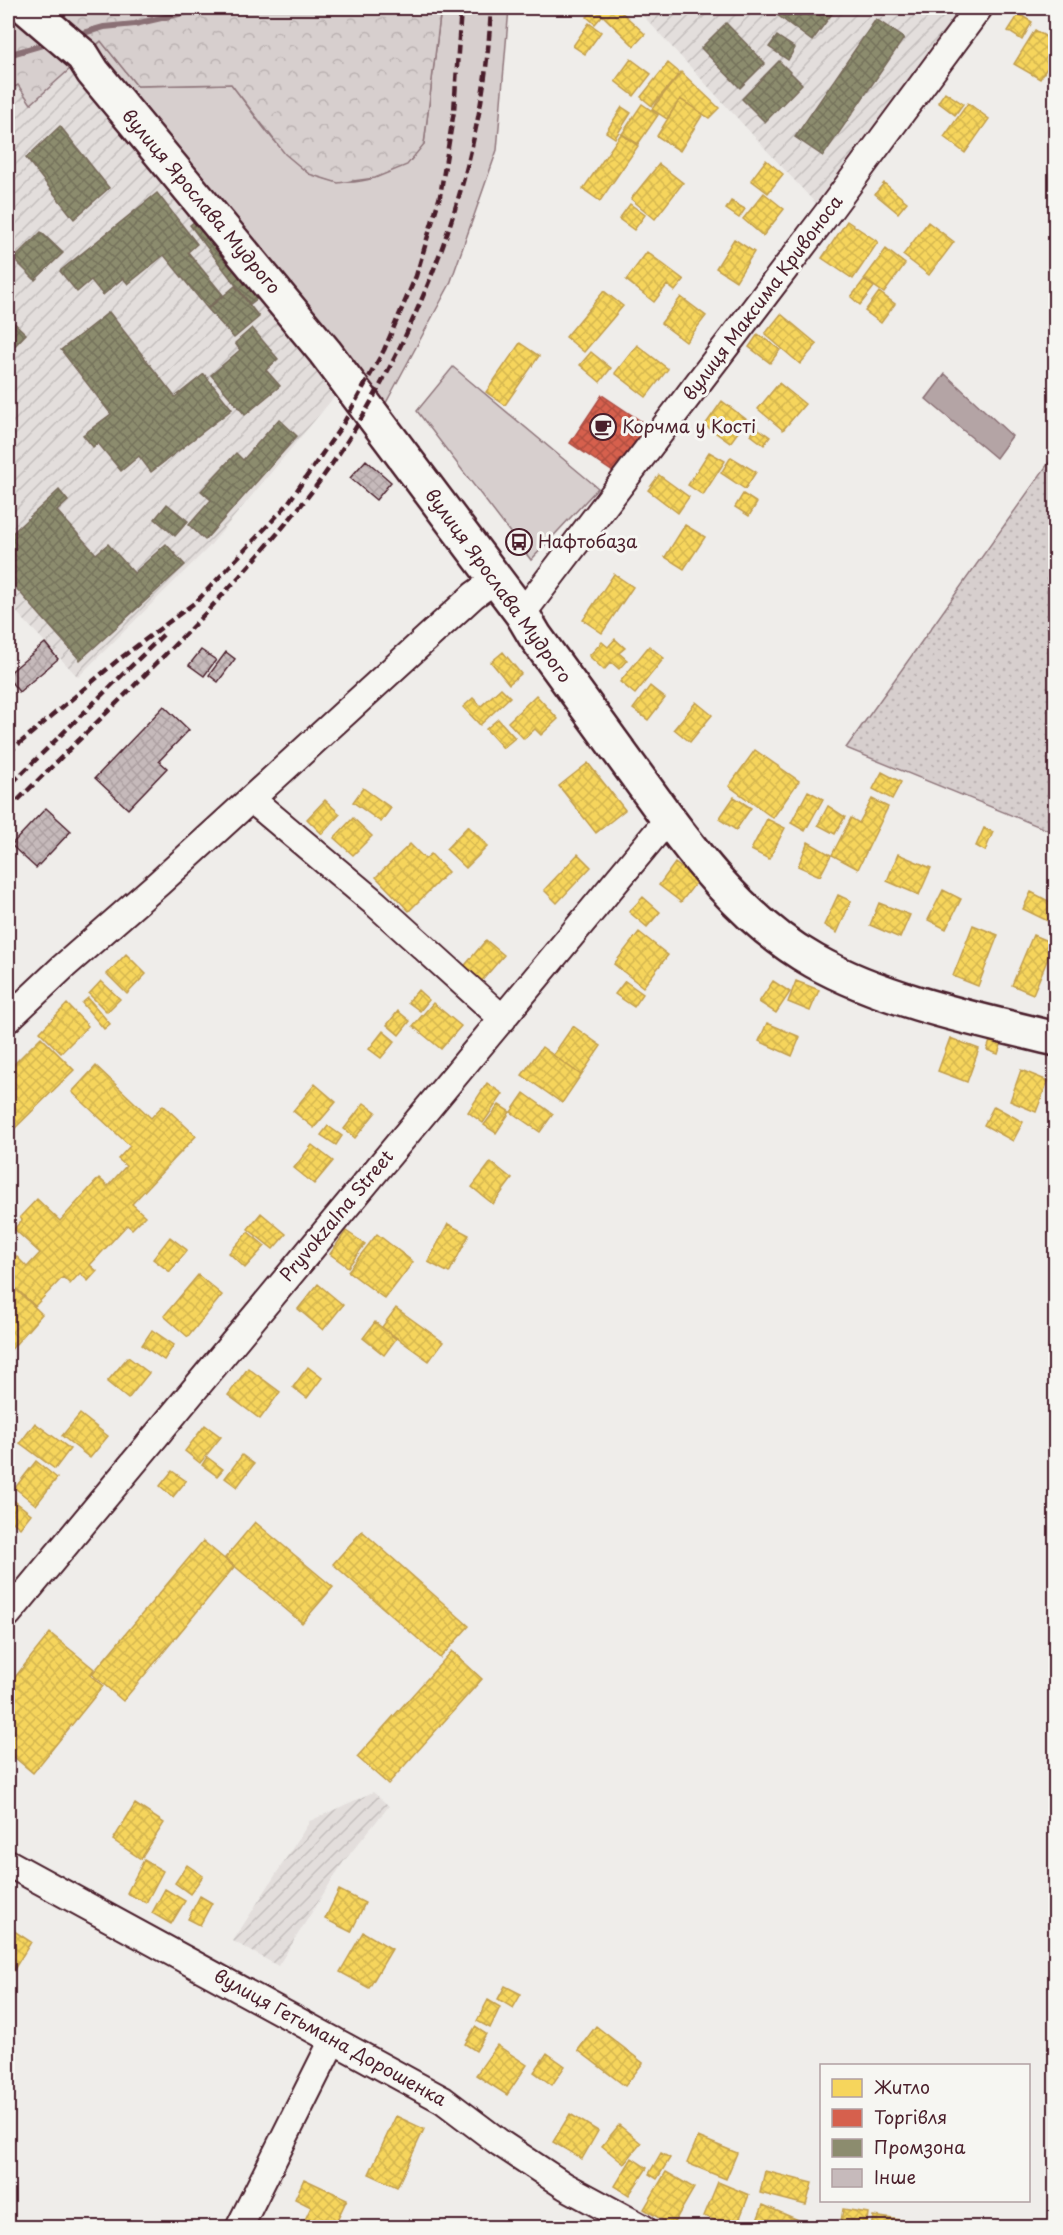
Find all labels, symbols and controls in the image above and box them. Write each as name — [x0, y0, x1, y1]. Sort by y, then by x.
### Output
street label: вулиця Ярослава Мудрого — [116, 103, 288, 300]
street label: вулиця Максима Кривоноса — [675, 188, 849, 406]
cafe icon: Корчма у Кості — [588, 412, 618, 442]
place label: Корчма у Кості — [622, 412, 756, 439]
street label: вулиця Ярослава Мудрого — [419, 482, 579, 688]
bus stop icon: Нафтобаза — [504, 527, 534, 557]
place label: Нафтобаза — [538, 527, 638, 554]
street label: Pryvokzalna Street — [273, 1143, 399, 1287]
street label: вулиця Гетьмана Дорошенка — [210, 1961, 453, 2112]
legend — [820, 2064, 1030, 2202]
text: Житло — [874, 2073, 930, 2100]
text: Торгівля — [874, 2103, 947, 2130]
text: Промзона — [874, 2133, 966, 2160]
text: Інше — [874, 2163, 916, 2190]

